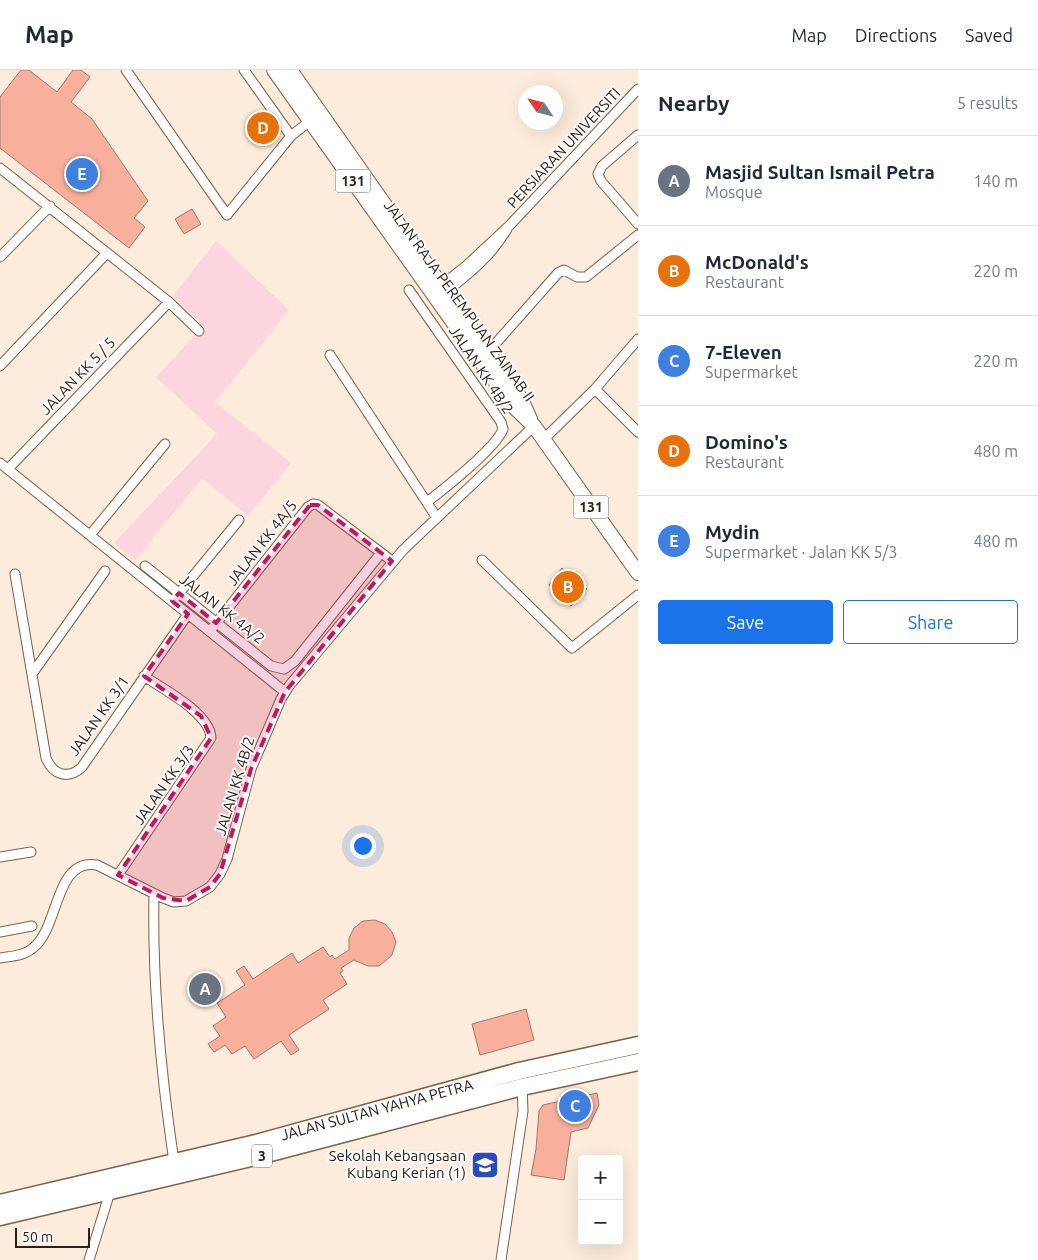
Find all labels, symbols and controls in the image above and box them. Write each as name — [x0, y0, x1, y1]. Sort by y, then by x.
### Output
text: Map — [25, 21, 74, 48]
text: Map — [791, 25, 827, 45]
text: Directions — [855, 25, 937, 45]
text: Saved — [965, 25, 1013, 45]
street label: PERSIARAN UNIVERSITI — [504, 84, 624, 211]
north arrow — [518, 85, 563, 130]
text: Nearby — [658, 91, 729, 115]
text: 5 results — [957, 94, 1018, 112]
pin: D — [247, 109, 279, 147]
pin: E — [66, 155, 98, 193]
text: Masjid Sultan Ismail Petra — [705, 161, 935, 183]
road number: 131 — [336, 170, 370, 192]
text: A — [668, 172, 680, 190]
text: 140 m — [973, 172, 1018, 190]
text: Mosque — [705, 183, 763, 201]
street label: JALAN RAJA PEREMPUAN ZAINAB II — [381, 197, 538, 405]
text: McDonald's — [705, 251, 809, 273]
text: B — [669, 262, 679, 280]
text: 220 m — [973, 262, 1018, 280]
text: Restaurant — [705, 273, 784, 291]
street label: JALAN KK 4B/2 — [446, 322, 517, 417]
street label: JALAN KK 5 / 5 — [37, 334, 119, 418]
text: 7-Eleven — [705, 341, 782, 363]
text: C — [669, 352, 679, 370]
text: 220 m — [973, 352, 1018, 370]
text: Supermarket — [705, 363, 798, 381]
text: Domino's — [705, 431, 788, 453]
text: D — [668, 442, 680, 460]
text: 480 m — [973, 442, 1018, 460]
text: Restaurant — [705, 453, 784, 471]
road number: 131 — [574, 496, 608, 518]
street label: JALAN KK 4A/5 — [223, 497, 300, 589]
text: Mydin — [705, 521, 760, 543]
text: E — [669, 532, 679, 550]
text: 480 m — [973, 532, 1018, 550]
text: Supermarket · Jalan KK 5/3 — [705, 543, 898, 561]
pin: B — [552, 568, 584, 606]
street label: JALAN KK 4A/2 — [176, 570, 268, 647]
button: Save — [658, 600, 833, 644]
button: Share — [843, 600, 1018, 644]
street label: JALAN KK 3/1 — [65, 673, 132, 759]
street label: JALAN KK 4B/2 — [211, 734, 258, 837]
street label: JALAN KK 3/3 — [130, 742, 197, 828]
your location — [350, 833, 376, 859]
pin: A — [189, 970, 221, 1008]
street label: JALAN SULTAN YAHYA PETRA — [279, 1076, 475, 1143]
pin: C — [559, 1087, 591, 1125]
road number: 3 — [252, 1144, 272, 1168]
place label: Sekolah Kebangsaan Kubang Kerian (1) — [329, 1147, 466, 1181]
school or university icon: Sekolah Kebangsaan Kubang Kerian (1) — [470, 1150, 500, 1180]
map controls — [578, 1155, 623, 1245]
button: + — [578, 1155, 623, 1200]
button: − — [578, 1200, 623, 1245]
scale bar — [15, 1225, 90, 1248]
text: 50 m — [22, 1229, 53, 1245]

